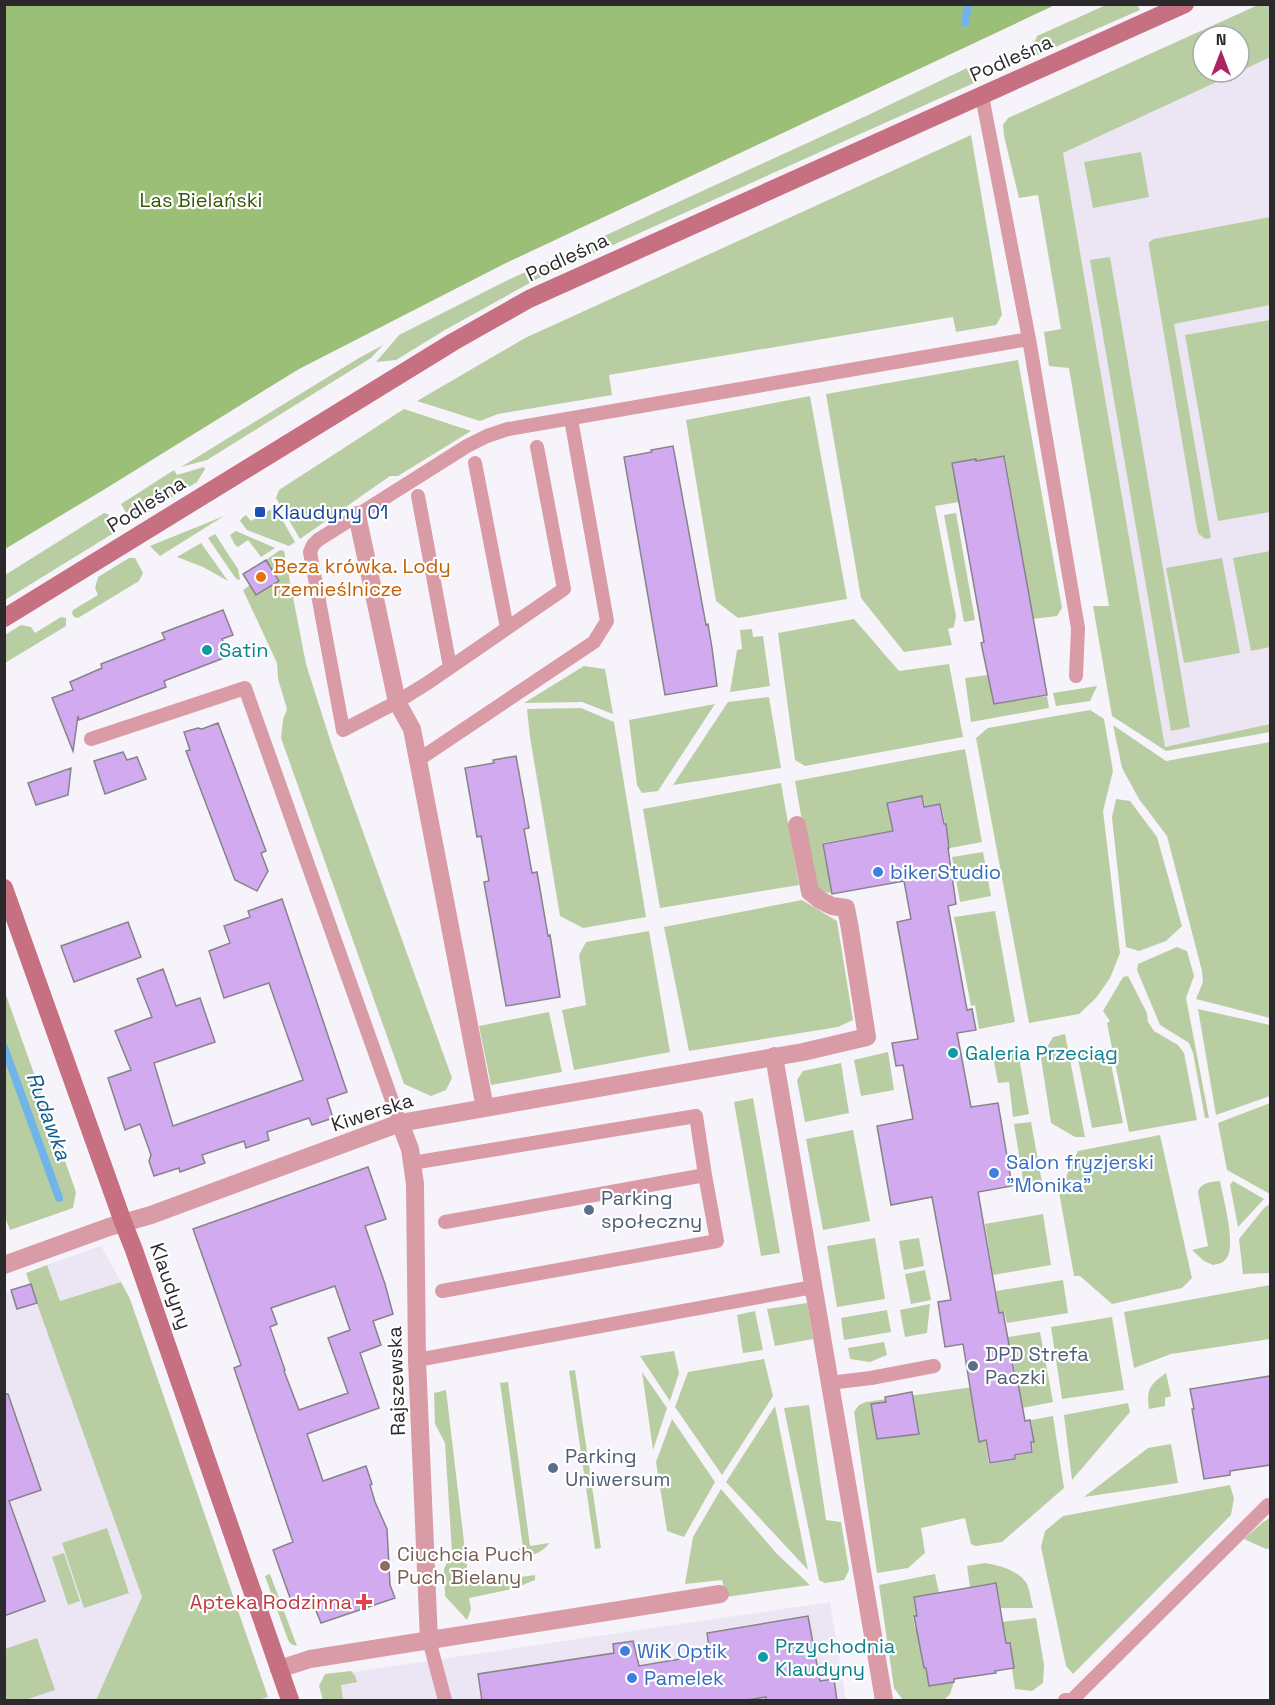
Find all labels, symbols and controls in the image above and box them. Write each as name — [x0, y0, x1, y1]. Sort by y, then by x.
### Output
north arrow — [1191, 24, 1251, 84]
street label: Podleśna — [966, 28, 1056, 88]
text: N — [1216, 29, 1226, 50]
park label: Las Bielański — [140, 187, 262, 213]
street label: Podleśna — [522, 227, 612, 287]
street label: Podleśna — [102, 470, 190, 538]
place label: Klaudyny 01 — [272, 499, 388, 525]
marker: Klaudyny 01 — [253, 505, 267, 519]
place label: Beza krówka. Lody rzemieślnicze — [273, 553, 451, 602]
marker: Beza krówka. Lody rzemieślnicze — [254, 570, 268, 584]
place label: Satin — [219, 637, 269, 663]
marker: Satin — [200, 643, 214, 657]
place label: bikerStudio — [890, 859, 1001, 885]
marker: bikerStudio — [871, 865, 885, 879]
place label: Galeria Przeciąg — [965, 1040, 1118, 1066]
marker: Galeria Przeciąg — [946, 1046, 960, 1060]
water label: Rudawka — [21, 1068, 78, 1164]
street label: Kiwerska — [328, 1087, 416, 1137]
place label: Salon fryzjerski "Monika" — [1006, 1149, 1154, 1198]
marker: Salon fryzjerski "Monika" — [987, 1166, 1001, 1180]
place label: Parking społeczny — [601, 1185, 702, 1234]
marker: Parking społeczny — [582, 1203, 596, 1217]
street label: Klaudyny — [144, 1239, 198, 1333]
street label: Rajszewska — [381, 1326, 411, 1436]
place label: DPD Strefa Paczki — [985, 1341, 1089, 1390]
marker: DPD Strefa Paczki — [966, 1359, 980, 1373]
place label: Parking Uniwersum — [565, 1443, 670, 1492]
marker: Parking Uniwersum — [546, 1461, 560, 1475]
place label: Ciuchcia Puch Puch Bielany — [397, 1541, 533, 1590]
marker: Ciuchcia Puch Puch Bielany — [378, 1559, 392, 1573]
place label: Apteka Rodzinna — [190, 1589, 352, 1615]
marker: Apteka Rodzinna — [357, 1595, 371, 1609]
place label: Przychodnia Klaudyny — [775, 1633, 895, 1682]
place label: WiK Optik — [637, 1638, 728, 1664]
marker: WiK Optik — [618, 1644, 632, 1658]
marker: Przychodnia Klaudyny — [756, 1650, 770, 1664]
place label: Pamelek — [644, 1665, 724, 1691]
marker: Pamelek — [625, 1671, 639, 1685]

